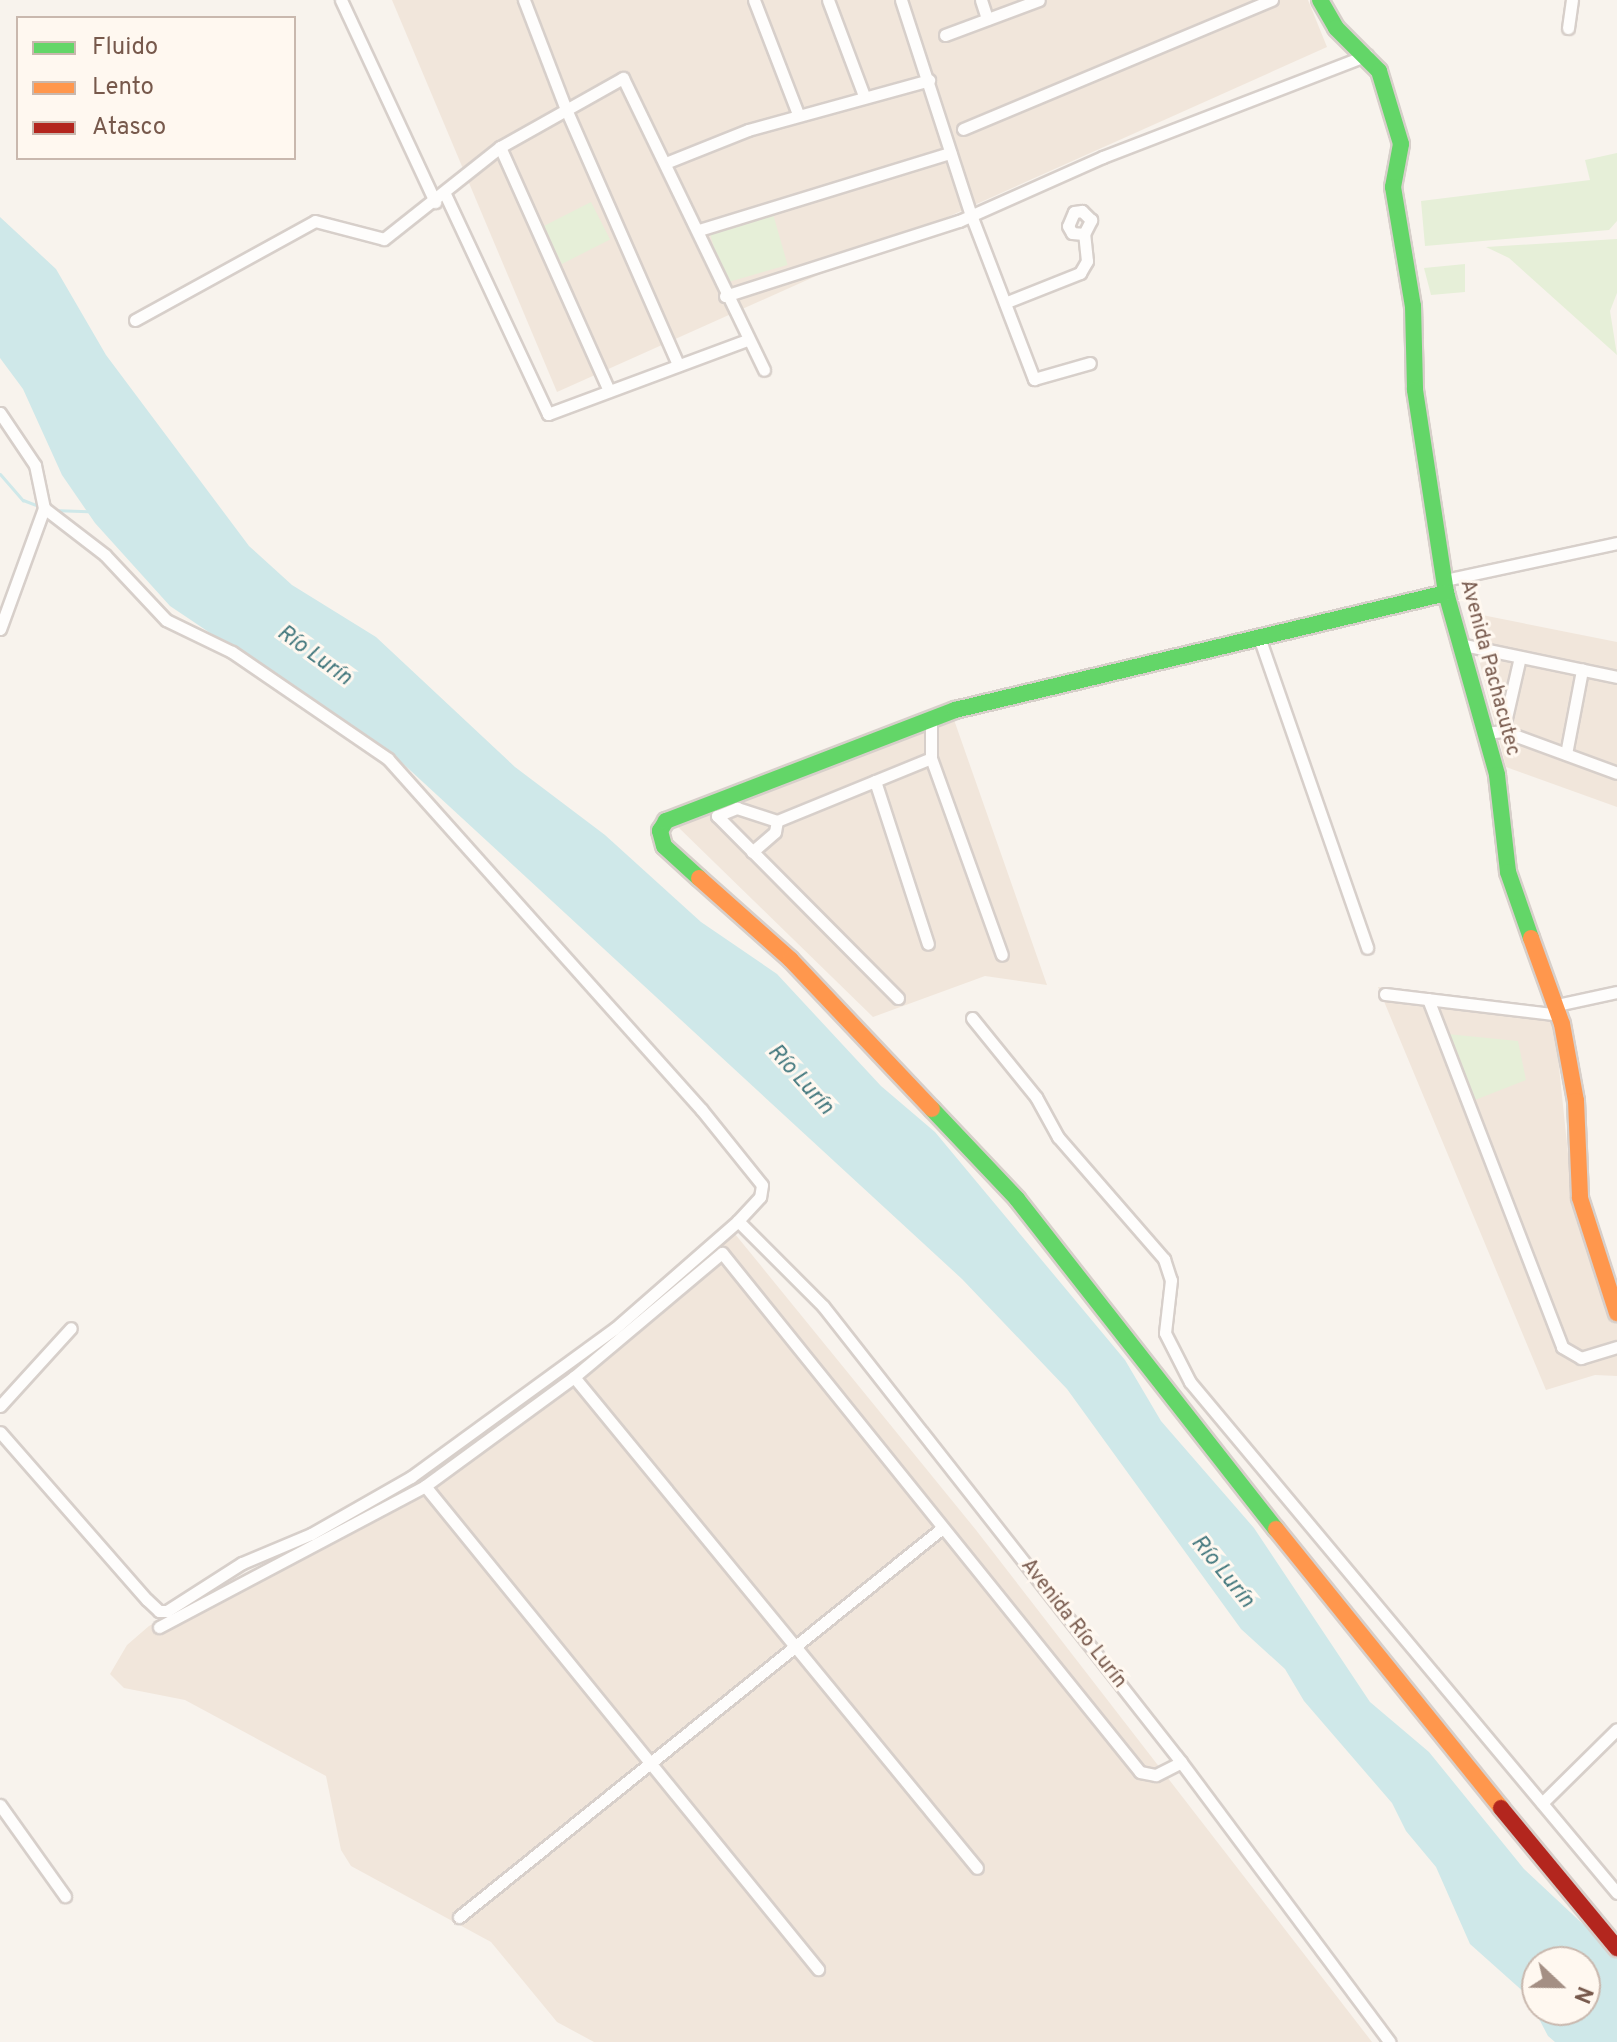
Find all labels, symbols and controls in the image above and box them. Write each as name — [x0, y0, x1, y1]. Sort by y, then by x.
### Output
legend — [16, 16, 296, 160]
text: Fluido — [92, 33, 158, 63]
text: Lento — [92, 73, 154, 103]
text: Atasco — [92, 113, 166, 143]
street label: Avenida Pachacutec — [1454, 577, 1524, 759]
water label: Río Lurín — [272, 620, 356, 692]
water label: Río Lurín — [762, 1039, 838, 1121]
water label: Río Lurín — [1185, 1530, 1259, 1614]
street label: Avenida Río Lurín — [1015, 1555, 1131, 1693]
north arrow — [1521, 1946, 1601, 2026]
text: N — [1566, 1982, 1597, 2007]

